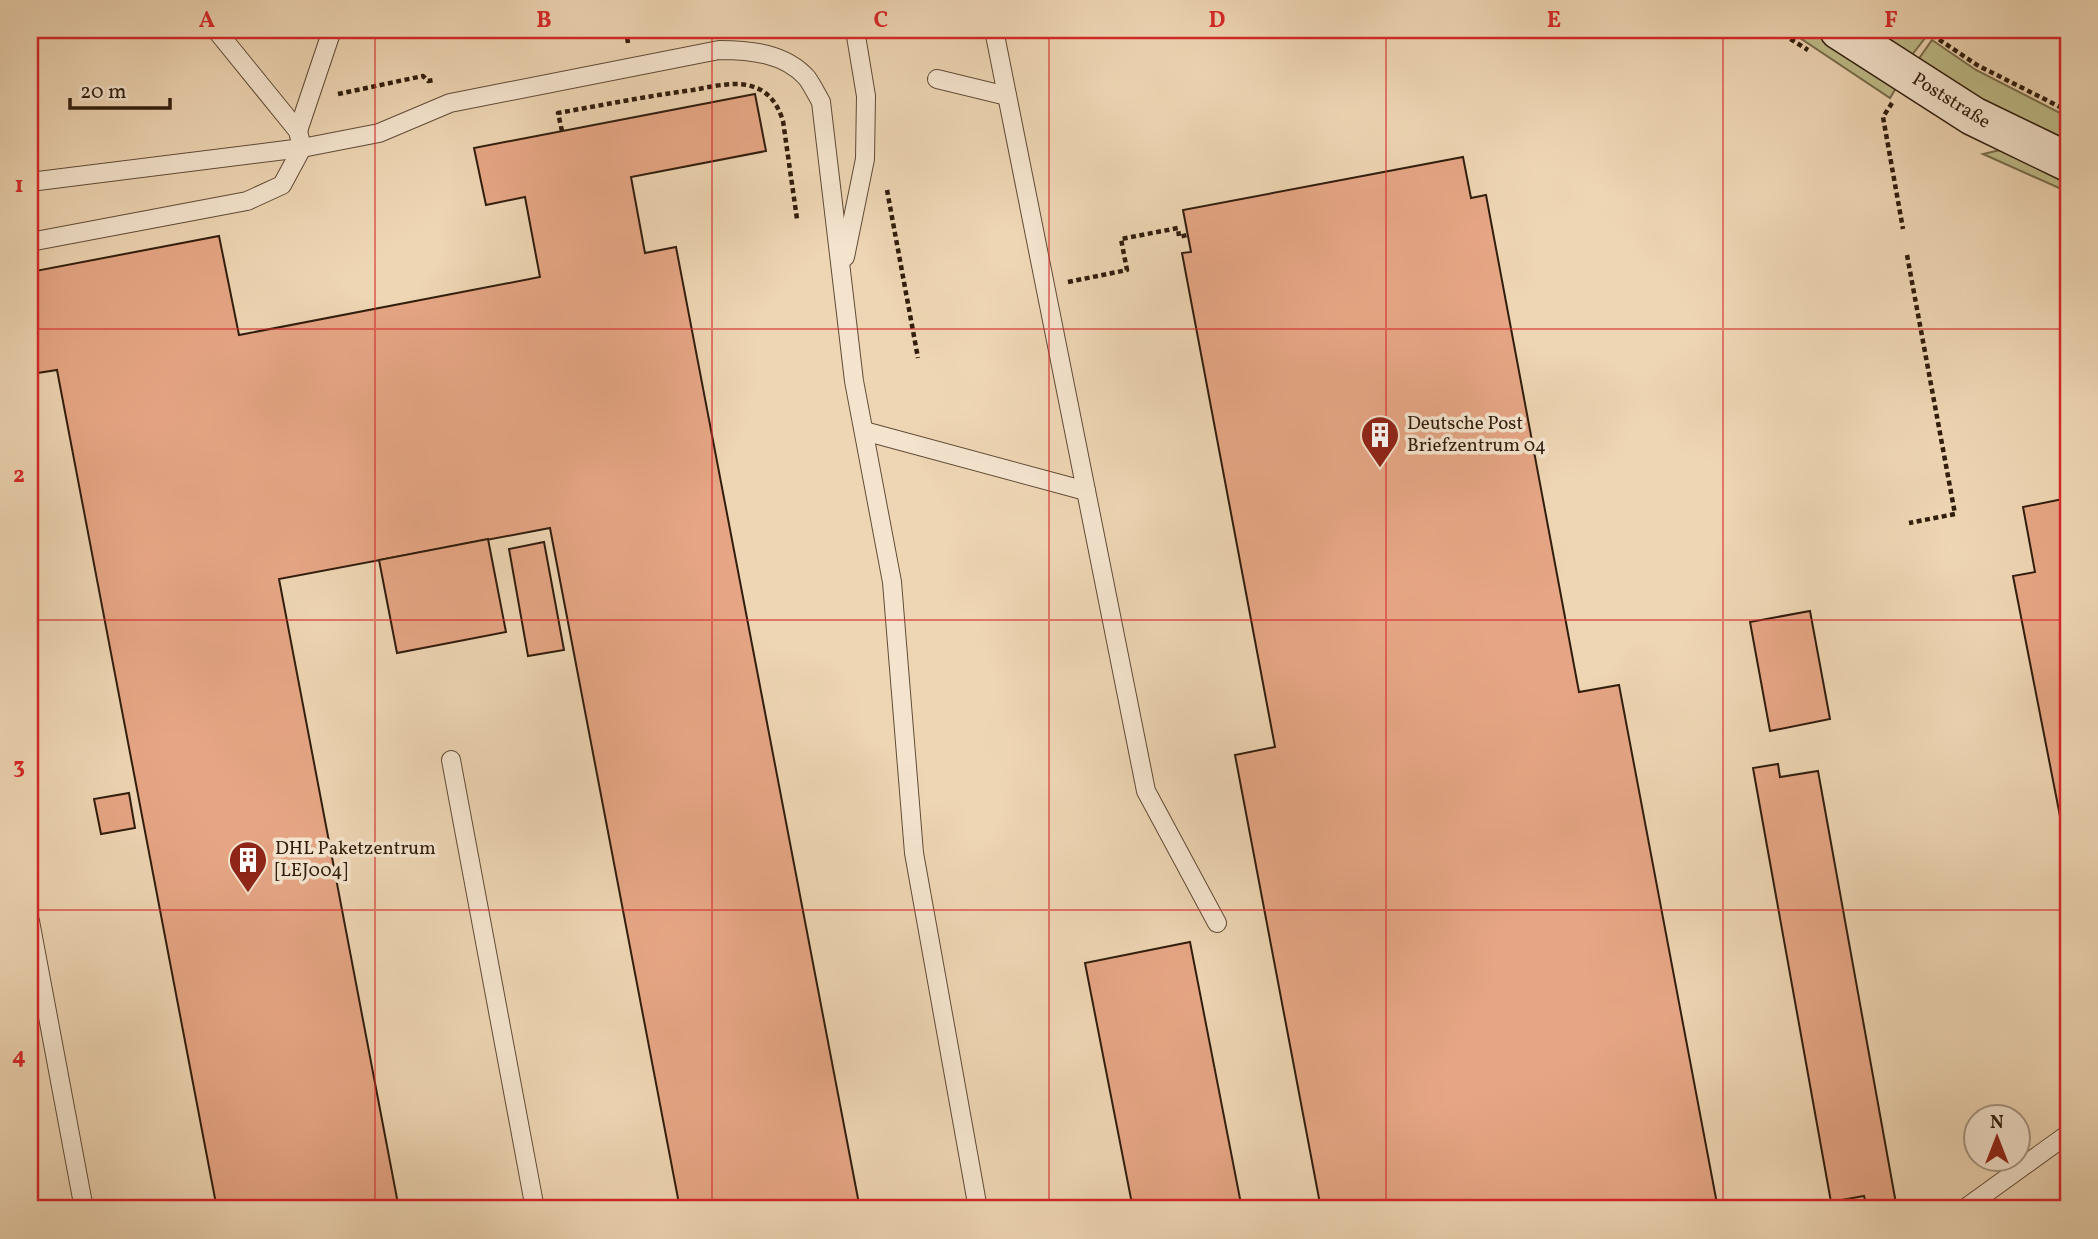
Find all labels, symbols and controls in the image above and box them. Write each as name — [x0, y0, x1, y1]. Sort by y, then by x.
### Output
text: A — [199, 5, 215, 37]
text: B — [536, 5, 552, 37]
text: C — [874, 5, 888, 37]
text: D — [1209, 5, 1226, 37]
text: E — [1547, 5, 1561, 37]
text: F — [1884, 5, 1898, 37]
scale bar — [70, 66, 170, 110]
street label: Poststraße — [1907, 67, 1995, 135]
text: 20 m — [80, 78, 126, 107]
text: 1 — [14, 170, 24, 202]
place label: Deutsche Post Briefzentrum 04 — [1407, 411, 1546, 459]
building icon: Deutsche Post Briefzentrum 04 — [1359, 414, 1401, 469]
text: 2 — [13, 460, 25, 492]
text: 3 — [13, 751, 25, 783]
place label: DHL Paketzentrum [LEJ004] — [275, 836, 436, 884]
building icon: DHL Paketzentrum [LEJ004] — [227, 839, 269, 894]
text: 4 — [12, 1041, 26, 1073]
north arrow — [1962, 1102, 2032, 1172]
text: N — [1990, 1110, 2004, 1136]

